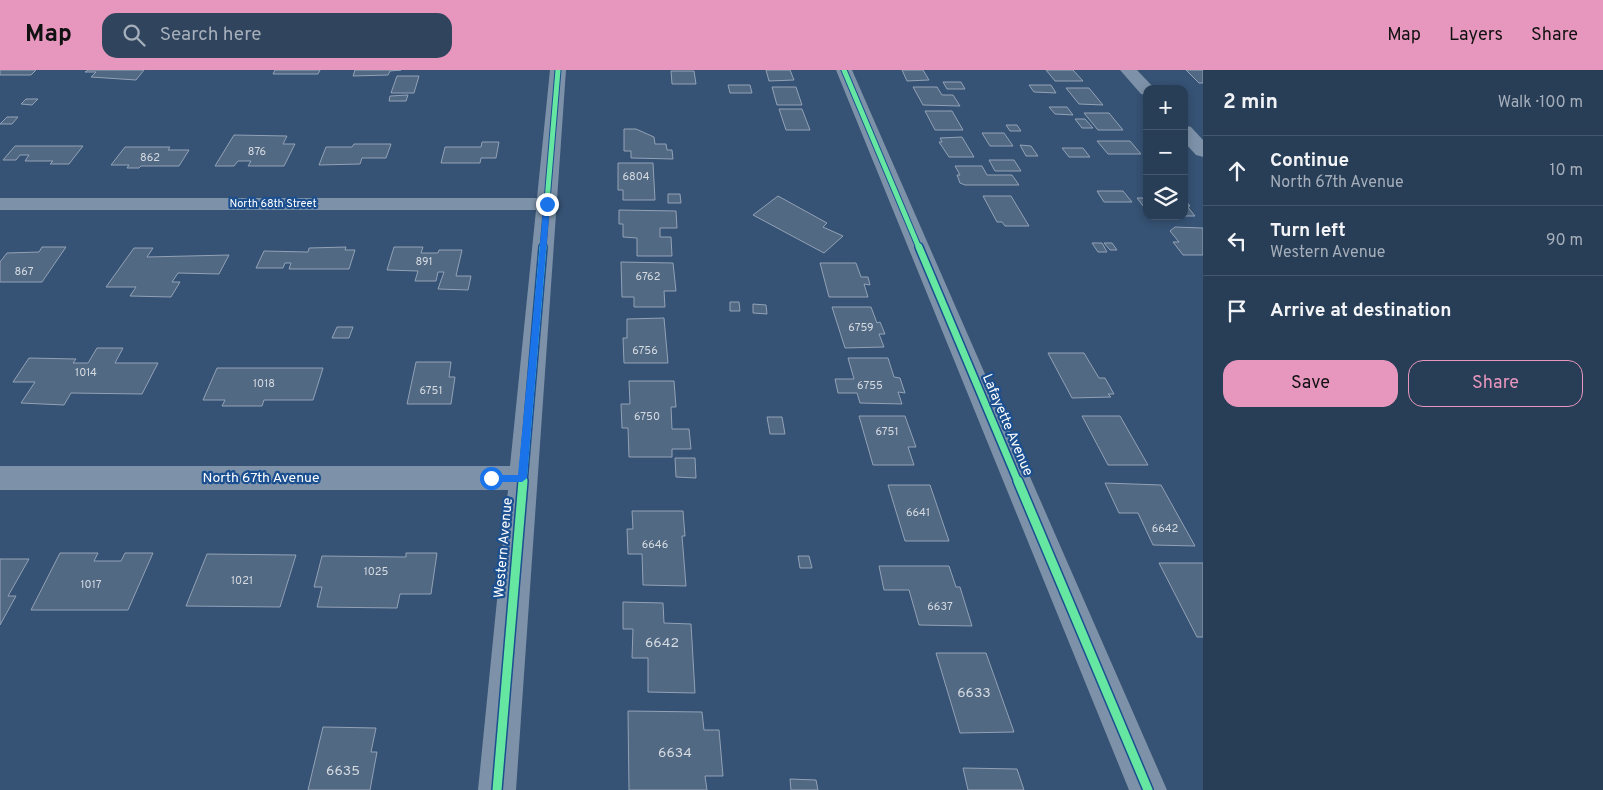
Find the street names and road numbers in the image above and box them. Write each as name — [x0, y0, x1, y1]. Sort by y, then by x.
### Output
street label: North 68th Street — [229, 197, 317, 211]
street label: Lafayette Avenue — [978, 371, 1036, 479]
street label: North 67th Avenue — [203, 470, 319, 487]
street label: Western Avenue — [491, 497, 517, 599]

